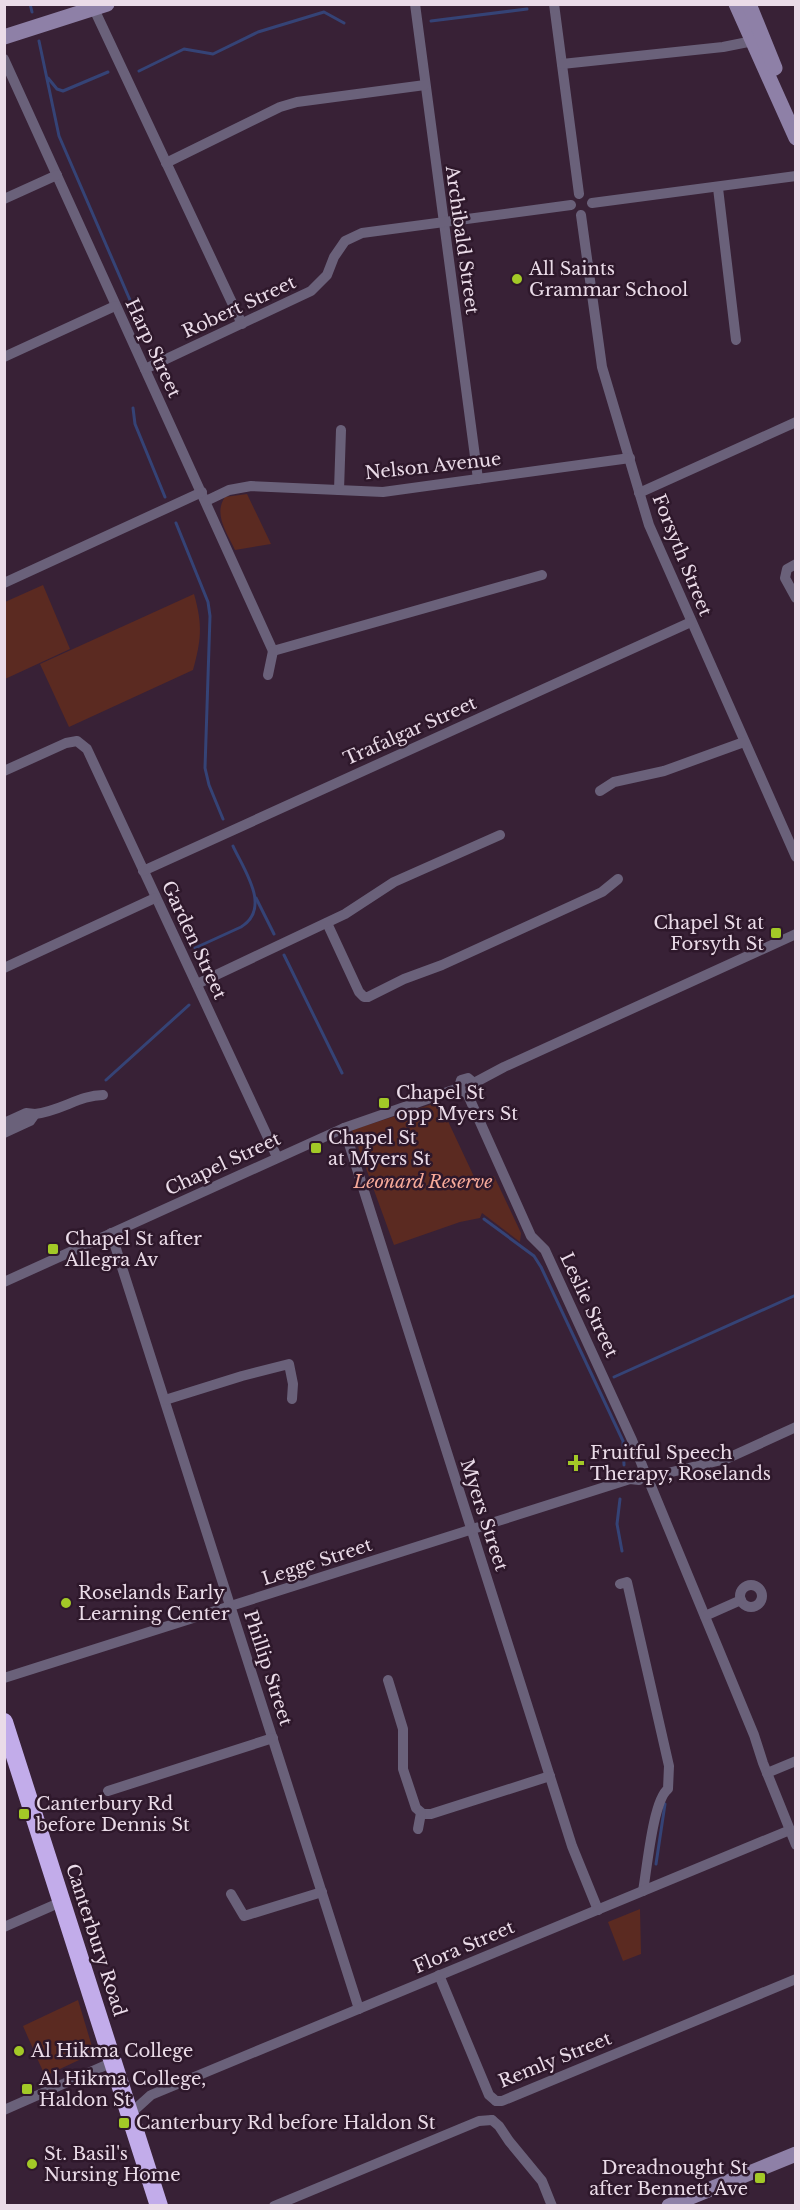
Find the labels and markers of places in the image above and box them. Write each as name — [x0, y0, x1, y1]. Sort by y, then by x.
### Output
place label: All Saints Grammar School — [528, 258, 688, 301]
marker: All Saints Grammar School — [510, 272, 524, 286]
place label: Chapel St at Forsyth St — [653, 912, 764, 955]
marker: Chapel St at Forsyth St — [769, 926, 783, 940]
place label: Chapel St opp Myers St — [396, 1082, 518, 1125]
marker: Chapel St opp Myers St — [377, 1096, 391, 1110]
place label: Chapel St at Myers St — [328, 1127, 431, 1170]
marker: Chapel St at Myers St — [309, 1141, 323, 1155]
place label: Chapel St after Allegra Av — [64, 1228, 202, 1271]
marker: Chapel St after Allegra Av — [46, 1242, 60, 1256]
place label: Fruitful Speech Therapy, Roselands — [590, 1442, 771, 1485]
marker: Fruitful Speech Therapy, Roselands — [567, 1454, 585, 1472]
place label: Roselands Early Learning Center — [78, 1582, 230, 1625]
marker: Roselands Early Learning Center — [59, 1596, 73, 1610]
place label: Canterbury Rd before Dennis St — [35, 1793, 190, 1836]
marker: Canterbury Rd before Dennis St — [17, 1807, 31, 1821]
place label: Al Hikma College — [30, 2040, 193, 2062]
marker: Al Hikma College — [12, 2044, 26, 2058]
place label: Al Hikma College, Haldon St — [38, 2068, 206, 2111]
marker: Al Hikma College, Haldon St — [20, 2082, 34, 2096]
place label: Canterbury Rd before Haldon St — [136, 2112, 436, 2134]
marker: Canterbury Rd before Haldon St — [117, 2116, 131, 2130]
place label: St. Basil's Nursing Home — [44, 2143, 180, 2186]
marker: St. Basil's Nursing Home — [25, 2157, 39, 2171]
place label: Dreadnought St after Bennett Ave — [589, 2157, 748, 2200]
marker: Dreadnought St after Bennett Ave — [753, 2171, 767, 2185]

